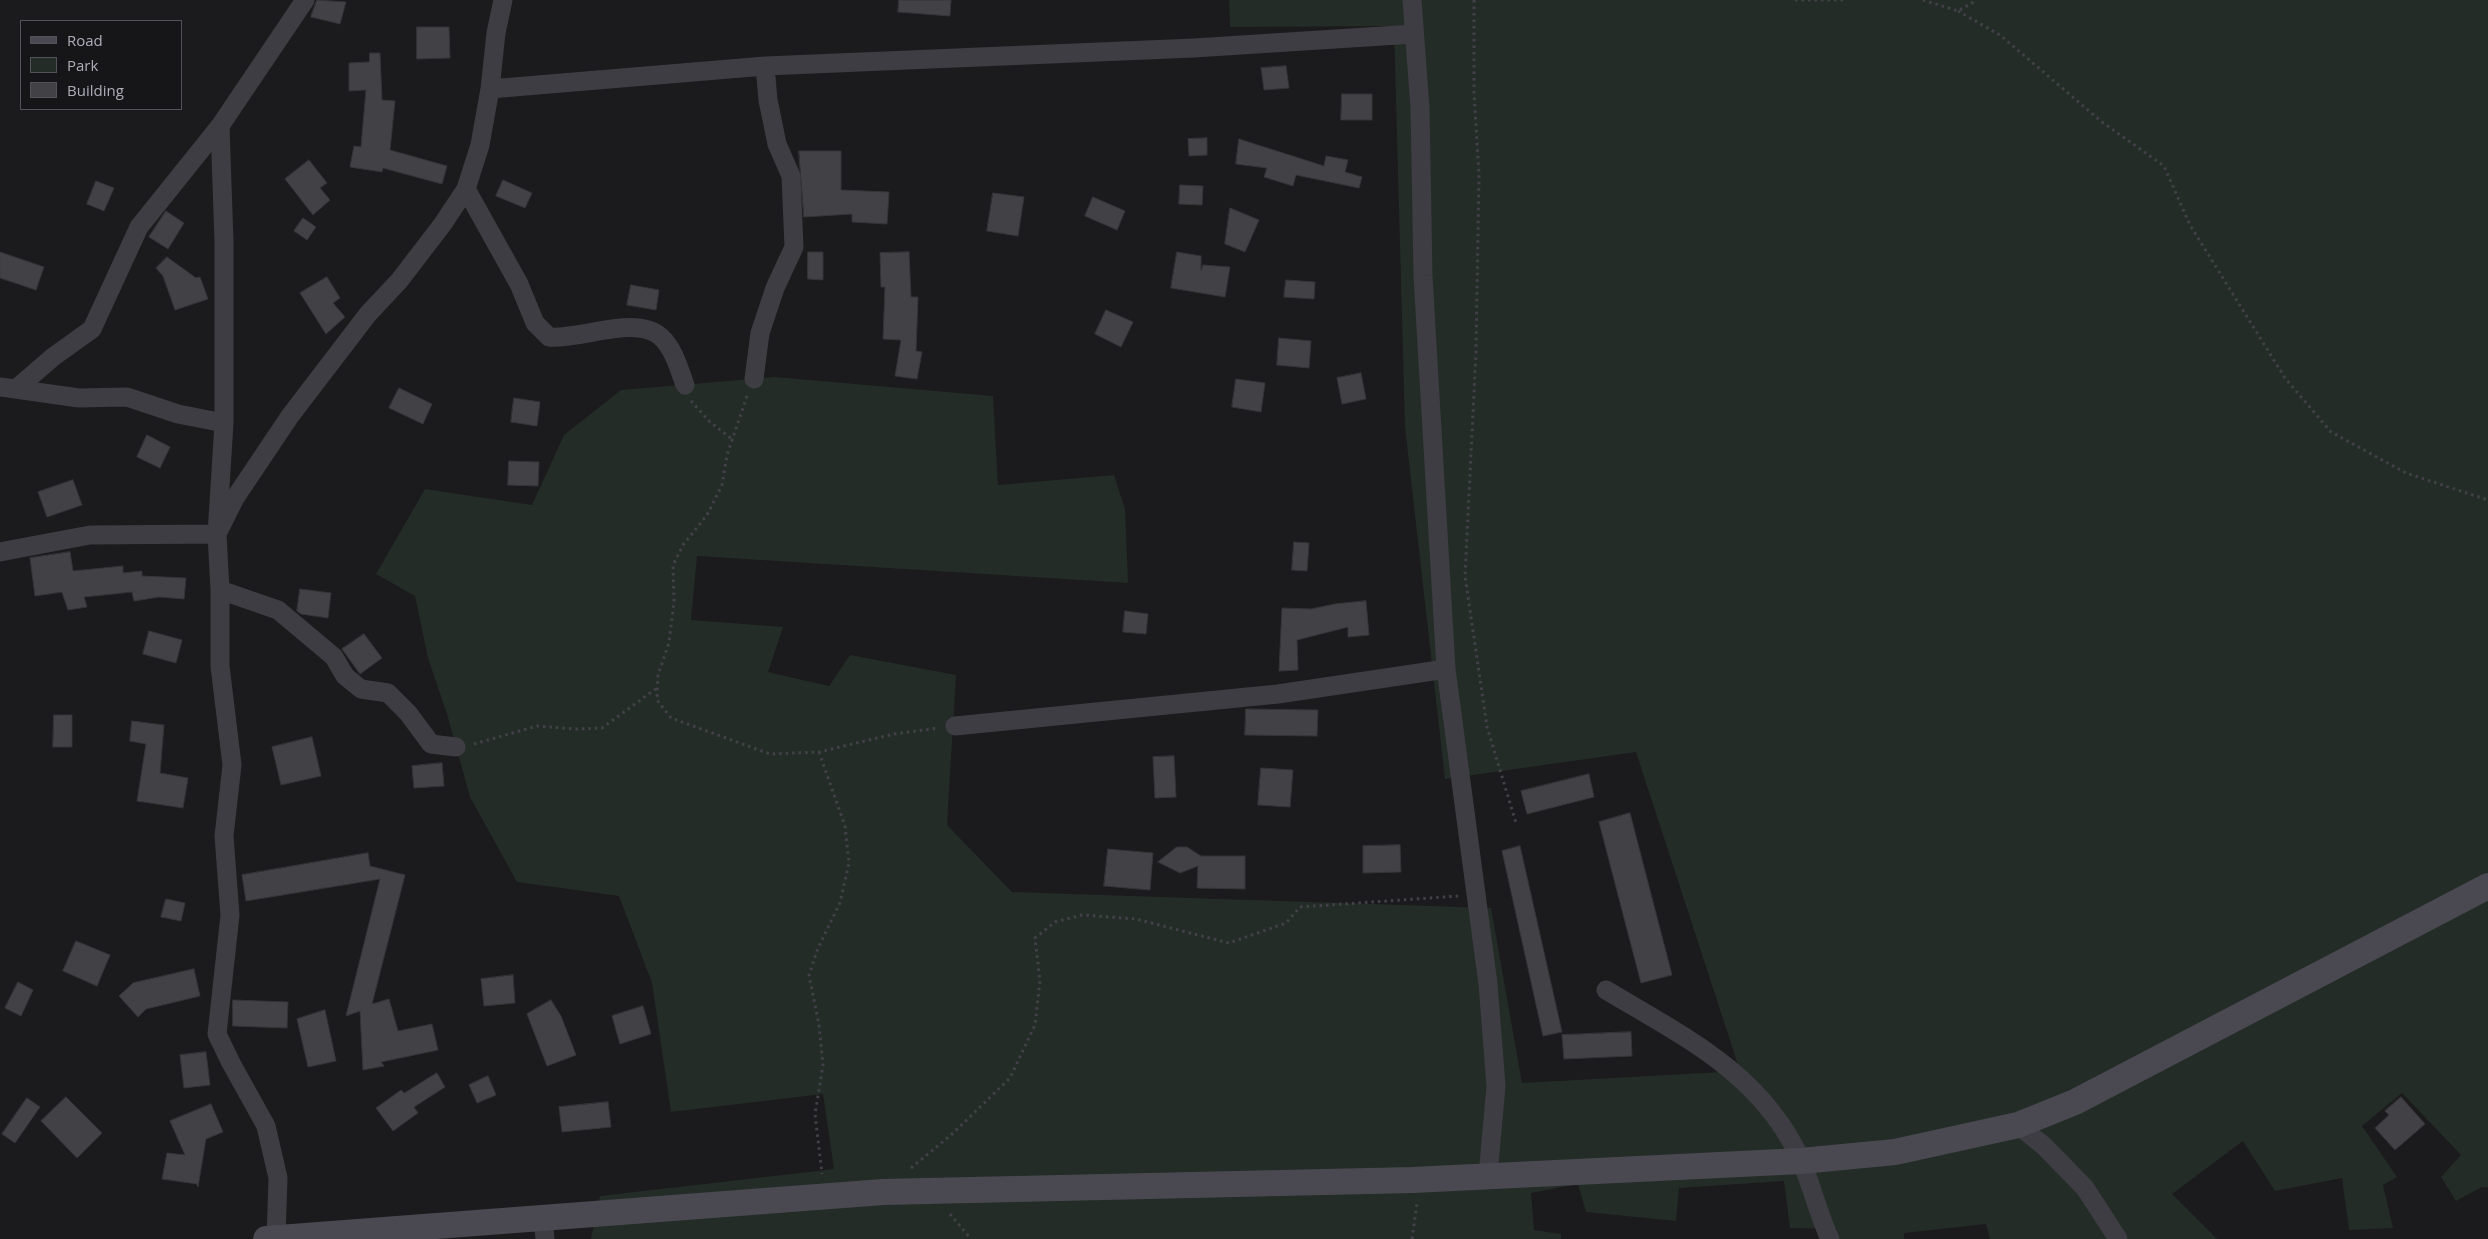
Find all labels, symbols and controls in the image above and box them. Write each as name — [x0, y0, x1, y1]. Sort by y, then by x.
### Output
legend — [20, 20, 182, 110]
text: Road — [67, 30, 103, 50]
text: Park — [67, 55, 98, 75]
text: Building — [67, 80, 124, 100]

